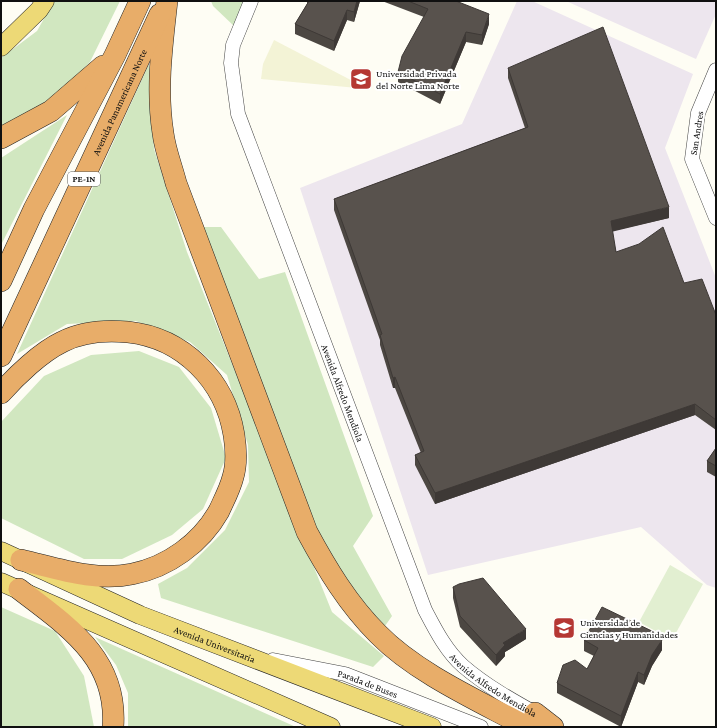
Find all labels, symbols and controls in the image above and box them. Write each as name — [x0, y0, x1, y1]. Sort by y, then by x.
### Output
street label: Avenida Panamericana Norte — [90, 47, 149, 157]
school or university icon: Universidad Privada del Norte Lima Norte — [348, 66, 374, 92]
place label: Universidad Privada del Norte Lima Norte — [376, 68, 460, 91]
street label: San Andres — [688, 110, 705, 156]
road number: PE-1N — [68, 172, 100, 186]
street label: Avenida Alfredo Mendiola — [319, 342, 366, 444]
school or university icon: Universidad de Ciencias y Humanidades — [551, 615, 577, 641]
place label: Universidad de Ciencias y Humanidades — [580, 617, 678, 640]
street label: Avenida Universitaria — [172, 624, 257, 665]
street label: Avenida Alfredo Mendiola — [447, 651, 539, 719]
street label: Parada de Buses — [337, 668, 400, 700]

